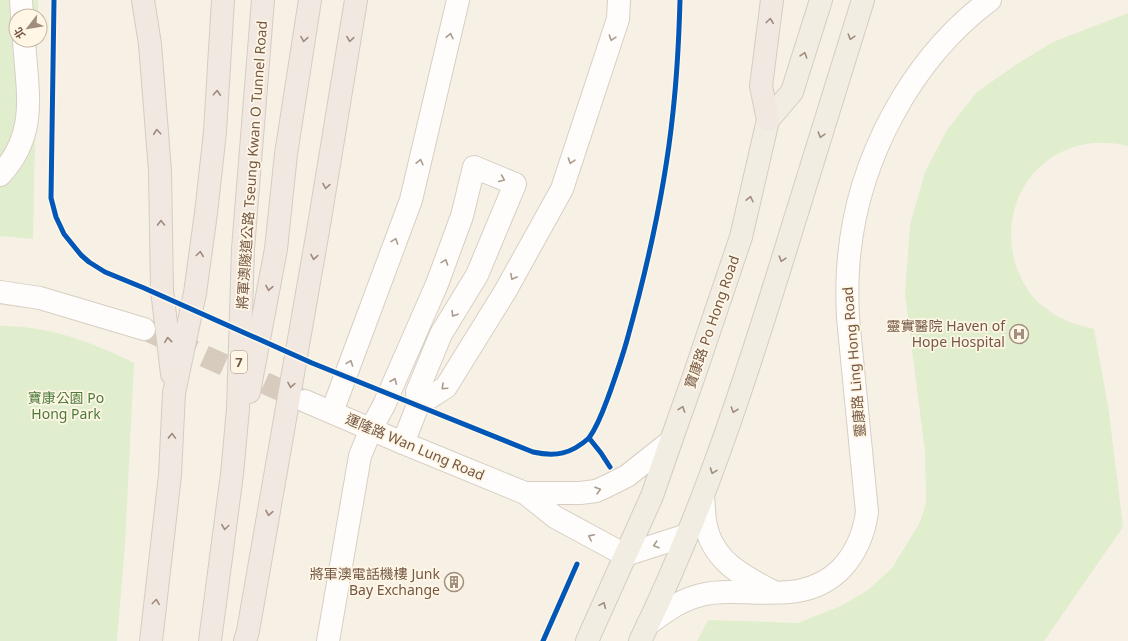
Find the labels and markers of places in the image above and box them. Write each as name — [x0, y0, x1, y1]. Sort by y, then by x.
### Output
place label: 靈實醫院 Haven of Hope Hospital — [887, 316, 1006, 351]
hospital icon: 靈實醫院 Haven of Hope Hospital — [1008, 323, 1030, 345]
place label: 將軍澳電話機樓 Junk Bay Exchange — [310, 564, 441, 599]
building icon: 將軍澳電話機樓 Junk Bay Exchange — [443, 571, 465, 593]

